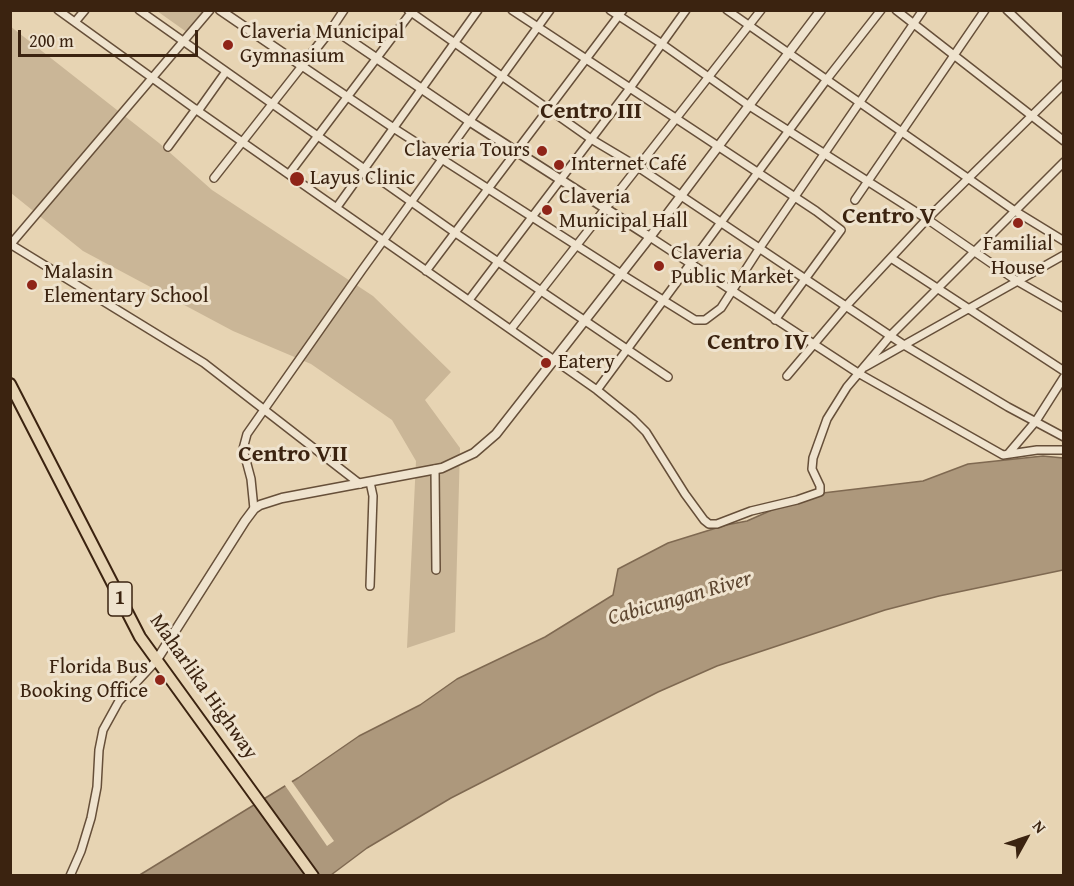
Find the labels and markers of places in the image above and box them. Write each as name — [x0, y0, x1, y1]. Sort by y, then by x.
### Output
place label: Claveria Municipal Gymnasium — [240, 20, 404, 70]
marker: Claveria Municipal Gymnasium — [221, 38, 235, 52]
place label: Claveria Tours — [404, 138, 530, 164]
marker: Claveria Tours — [535, 144, 549, 158]
place label: Internet Café — [571, 152, 687, 178]
marker: Internet Café — [552, 158, 566, 172]
place label: Layus Clinic — [310, 166, 415, 192]
marker: Layus Clinic — [288, 170, 306, 188]
place label: Claveria Municipal Hall — [559, 185, 688, 235]
marker: Claveria Municipal Hall — [540, 203, 554, 217]
marker: Familial House — [1011, 216, 1025, 230]
place label: Familial House — [983, 232, 1053, 282]
place label: Claveria Public Market — [671, 241, 794, 291]
marker: Claveria Public Market — [652, 259, 666, 273]
place label: Malasin Elementary School — [44, 260, 209, 310]
marker: Malasin Elementary School — [25, 278, 39, 292]
place label: Eatery — [558, 350, 615, 376]
marker: Eatery — [539, 356, 553, 370]
place label: Florida Bus Booking Office — [20, 655, 148, 705]
marker: Florida Bus Booking Office — [153, 673, 167, 687]

